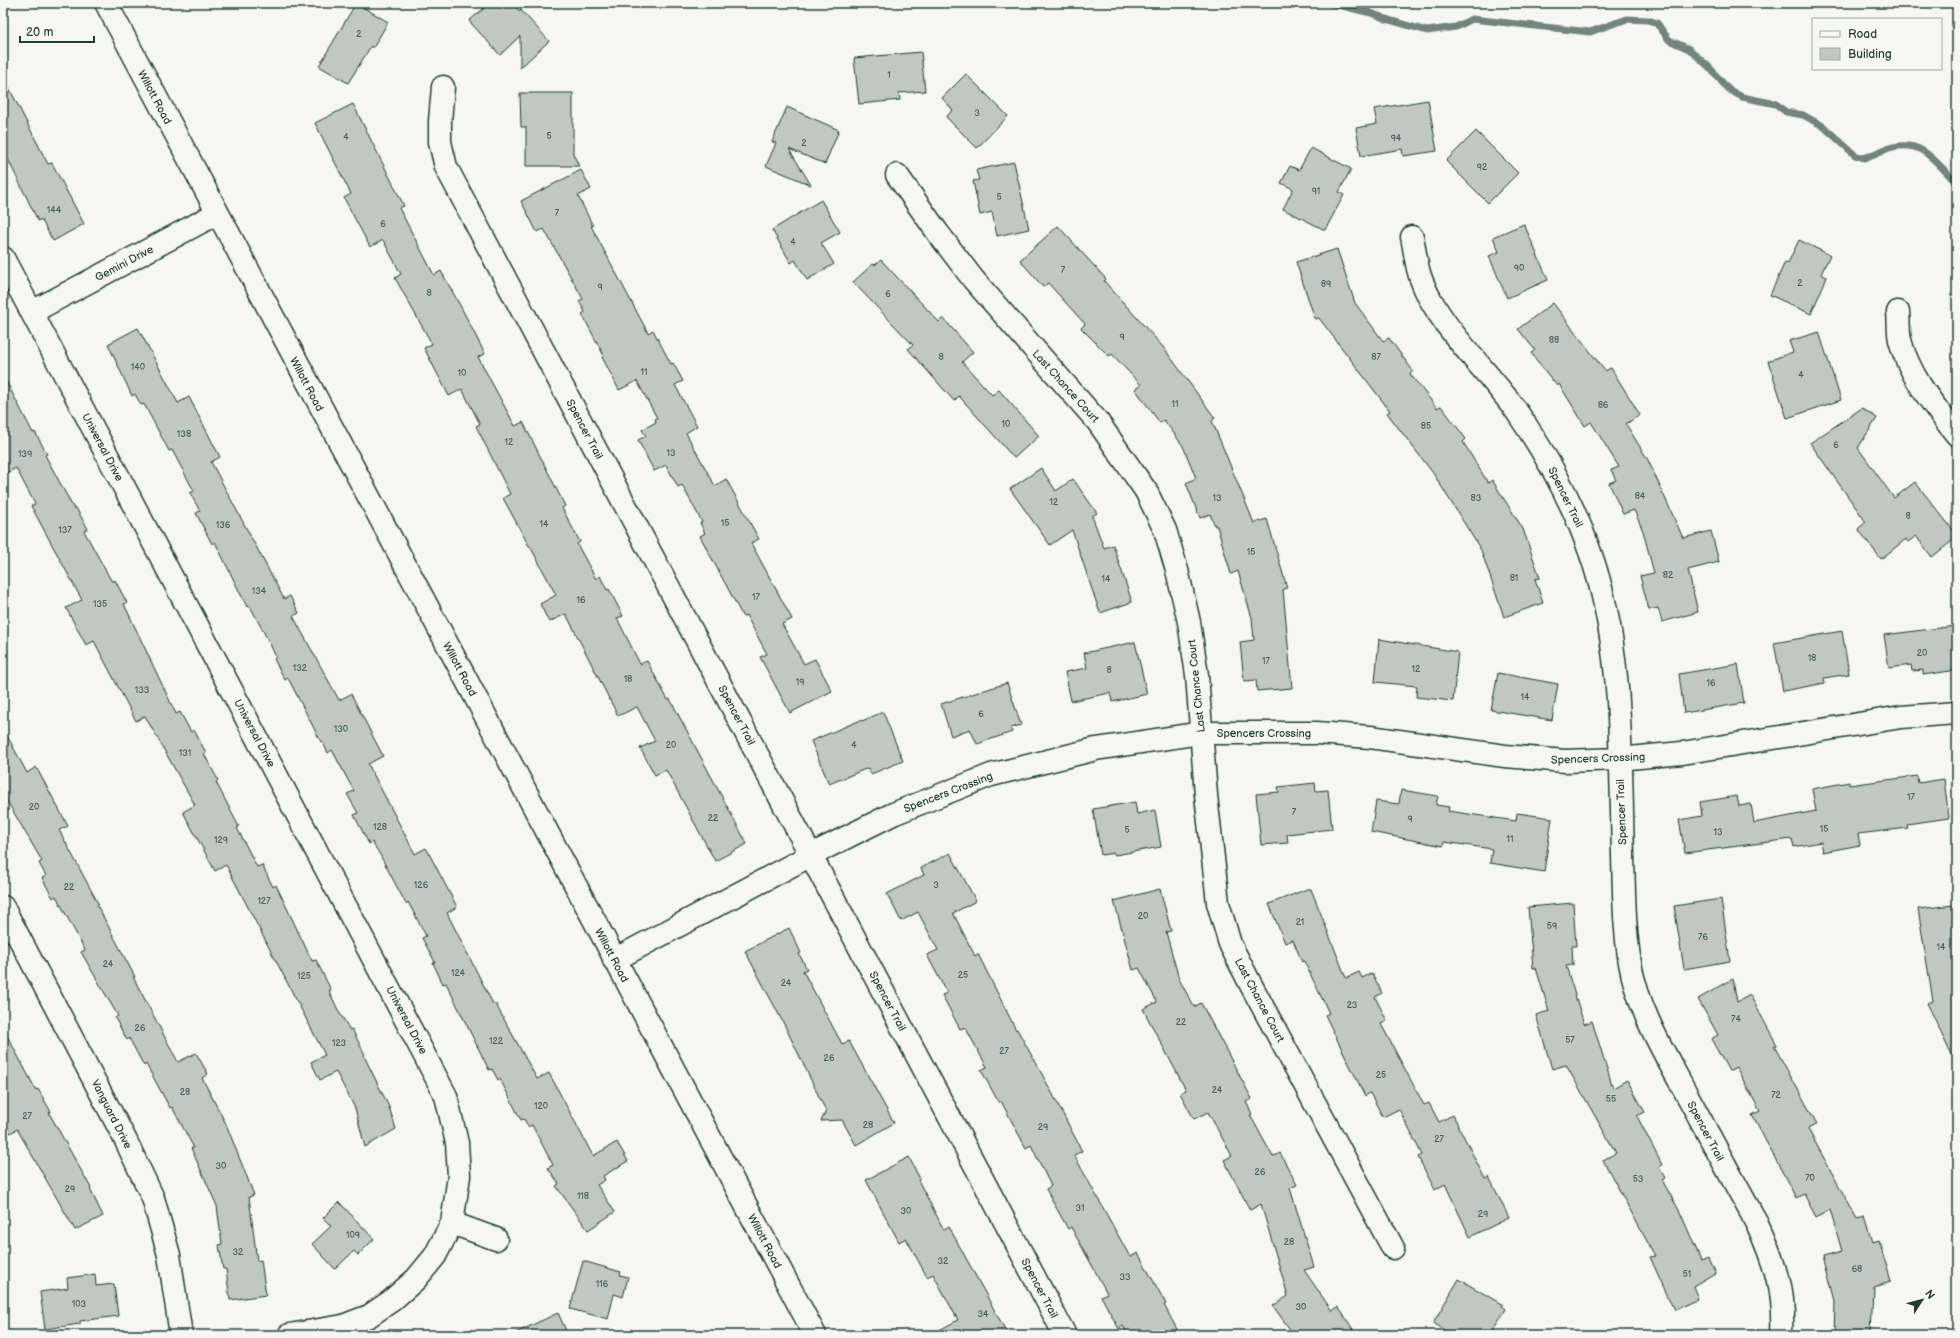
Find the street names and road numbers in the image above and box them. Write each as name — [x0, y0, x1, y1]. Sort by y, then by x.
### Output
street label: Willott Road — [135, 68, 174, 126]
street label: Gemini Drive — [93, 242, 156, 284]
street label: Last Chance Court — [1030, 347, 1102, 426]
street label: Willott Road — [287, 355, 326, 413]
street label: Spencer Trail — [563, 397, 606, 461]
street label: Universal Drive — [79, 411, 126, 484]
street label: Spencer Trail — [1545, 465, 1586, 530]
street label: Last Chance Court — [1185, 638, 1208, 733]
street label: Willott Road — [440, 640, 479, 698]
street label: Spencer Trail — [715, 683, 758, 747]
street label: Universal Drive — [231, 697, 278, 770]
street label: Spencers Crossing — [1217, 727, 1311, 740]
street label: Spencers Crossing — [1551, 750, 1645, 767]
street label: Spencers Crossing — [902, 769, 995, 815]
street label: Spencer Trail — [1614, 779, 1629, 845]
street label: Willott Road — [592, 926, 631, 984]
street label: Last Chance Court — [1232, 956, 1287, 1045]
street label: Spencer Trail — [866, 969, 909, 1033]
street label: Universal Drive — [383, 984, 430, 1057]
street label: Vanguard Drive — [89, 1077, 135, 1151]
street label: Spencer Trail — [1684, 1099, 1727, 1163]
street label: Willott Road — [745, 1212, 784, 1270]
street label: Spencer Trail — [1018, 1256, 1061, 1320]

